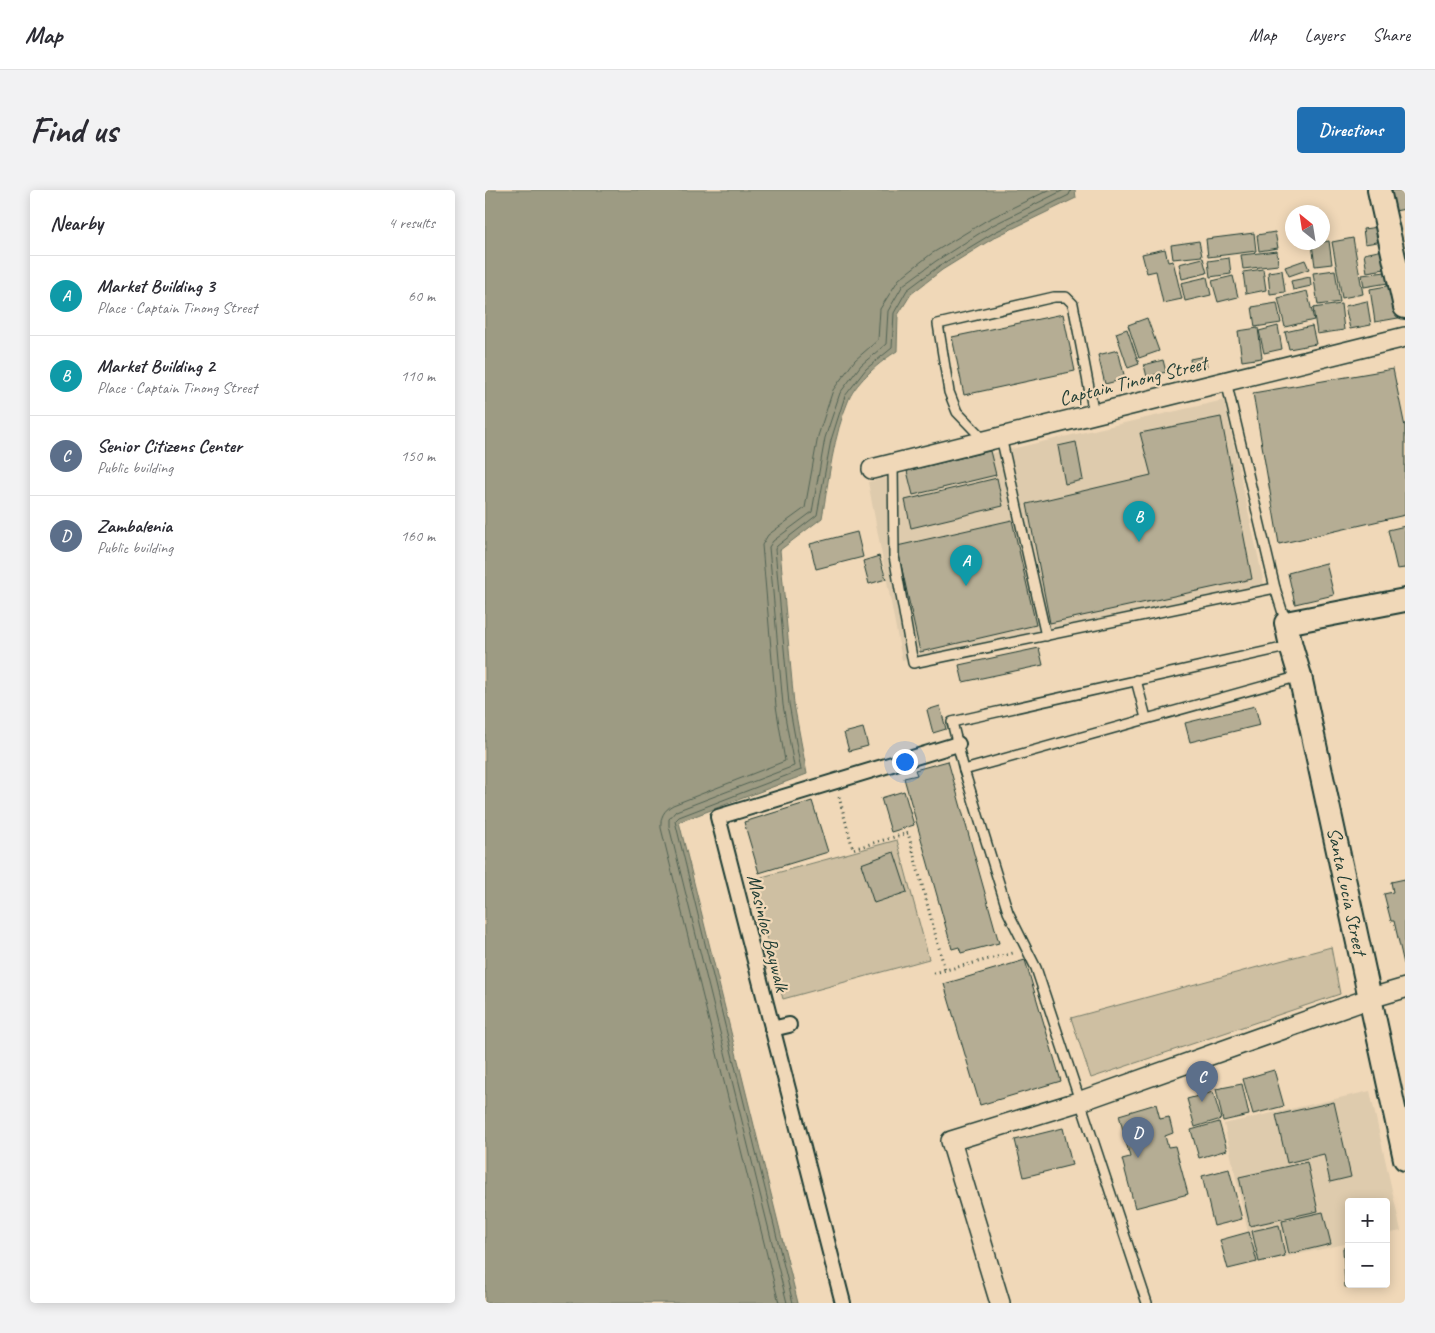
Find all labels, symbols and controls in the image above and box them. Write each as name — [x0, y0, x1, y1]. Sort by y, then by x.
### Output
text: Map — [25, 20, 62, 50]
text: Map — [1249, 24, 1277, 46]
text: Layers — [1305, 24, 1344, 46]
text: Share — [1372, 24, 1410, 46]
button: Directions — [1297, 107, 1405, 153]
text: Find us — [30, 108, 117, 153]
north arrow — [1285, 205, 1330, 250]
text: Nearby — [50, 210, 103, 236]
text: 4 results — [388, 213, 435, 233]
text: Market Building 3 — [97, 274, 215, 298]
text: A — [62, 286, 70, 306]
text: 60 m — [408, 286, 435, 306]
text: Place · Captain Tinong Street — [97, 298, 257, 318]
street label: Captain Tinong Street — [1057, 350, 1213, 411]
text: Market Building 2 — [97, 354, 215, 378]
text: B — [62, 366, 70, 386]
text: 110 m — [401, 366, 435, 386]
text: Place · Captain Tinong Street — [97, 378, 257, 398]
text: Senior Citizens Center — [97, 434, 242, 458]
text: C — [62, 446, 70, 466]
text: 150 m — [401, 446, 435, 466]
text: Public building — [97, 458, 173, 478]
pin: B — [1123, 501, 1155, 542]
text: Zambalenia — [97, 514, 172, 538]
text: D — [61, 526, 71, 546]
text: 160 m — [401, 526, 435, 546]
text: Public building — [97, 538, 173, 558]
pin: A — [950, 545, 982, 586]
your location — [892, 749, 918, 775]
street label: Santa Lucia Street — [1321, 825, 1373, 960]
street label: Masinloc Baywalk — [741, 872, 795, 996]
pin: C — [1186, 1061, 1218, 1102]
pin: D — [1122, 1117, 1154, 1158]
map controls — [1345, 1198, 1390, 1288]
button: + — [1345, 1198, 1390, 1243]
button: − — [1345, 1243, 1390, 1288]

